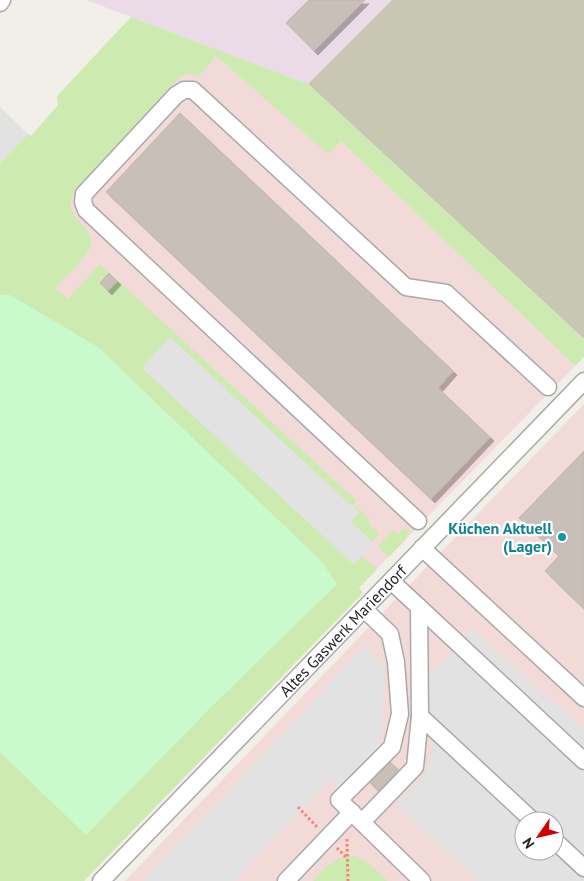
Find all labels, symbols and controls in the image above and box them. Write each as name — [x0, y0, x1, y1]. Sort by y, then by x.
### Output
place label: Küchen Aktuell (Lager) — [448, 518, 552, 556]
marker: Küchen Aktuell (Lager) — [556, 531, 568, 543]
street label: Altes Gaswerk Mariendorf — [275, 560, 411, 700]
north arrow — [514, 811, 564, 861]
text: N — [518, 834, 538, 852]

